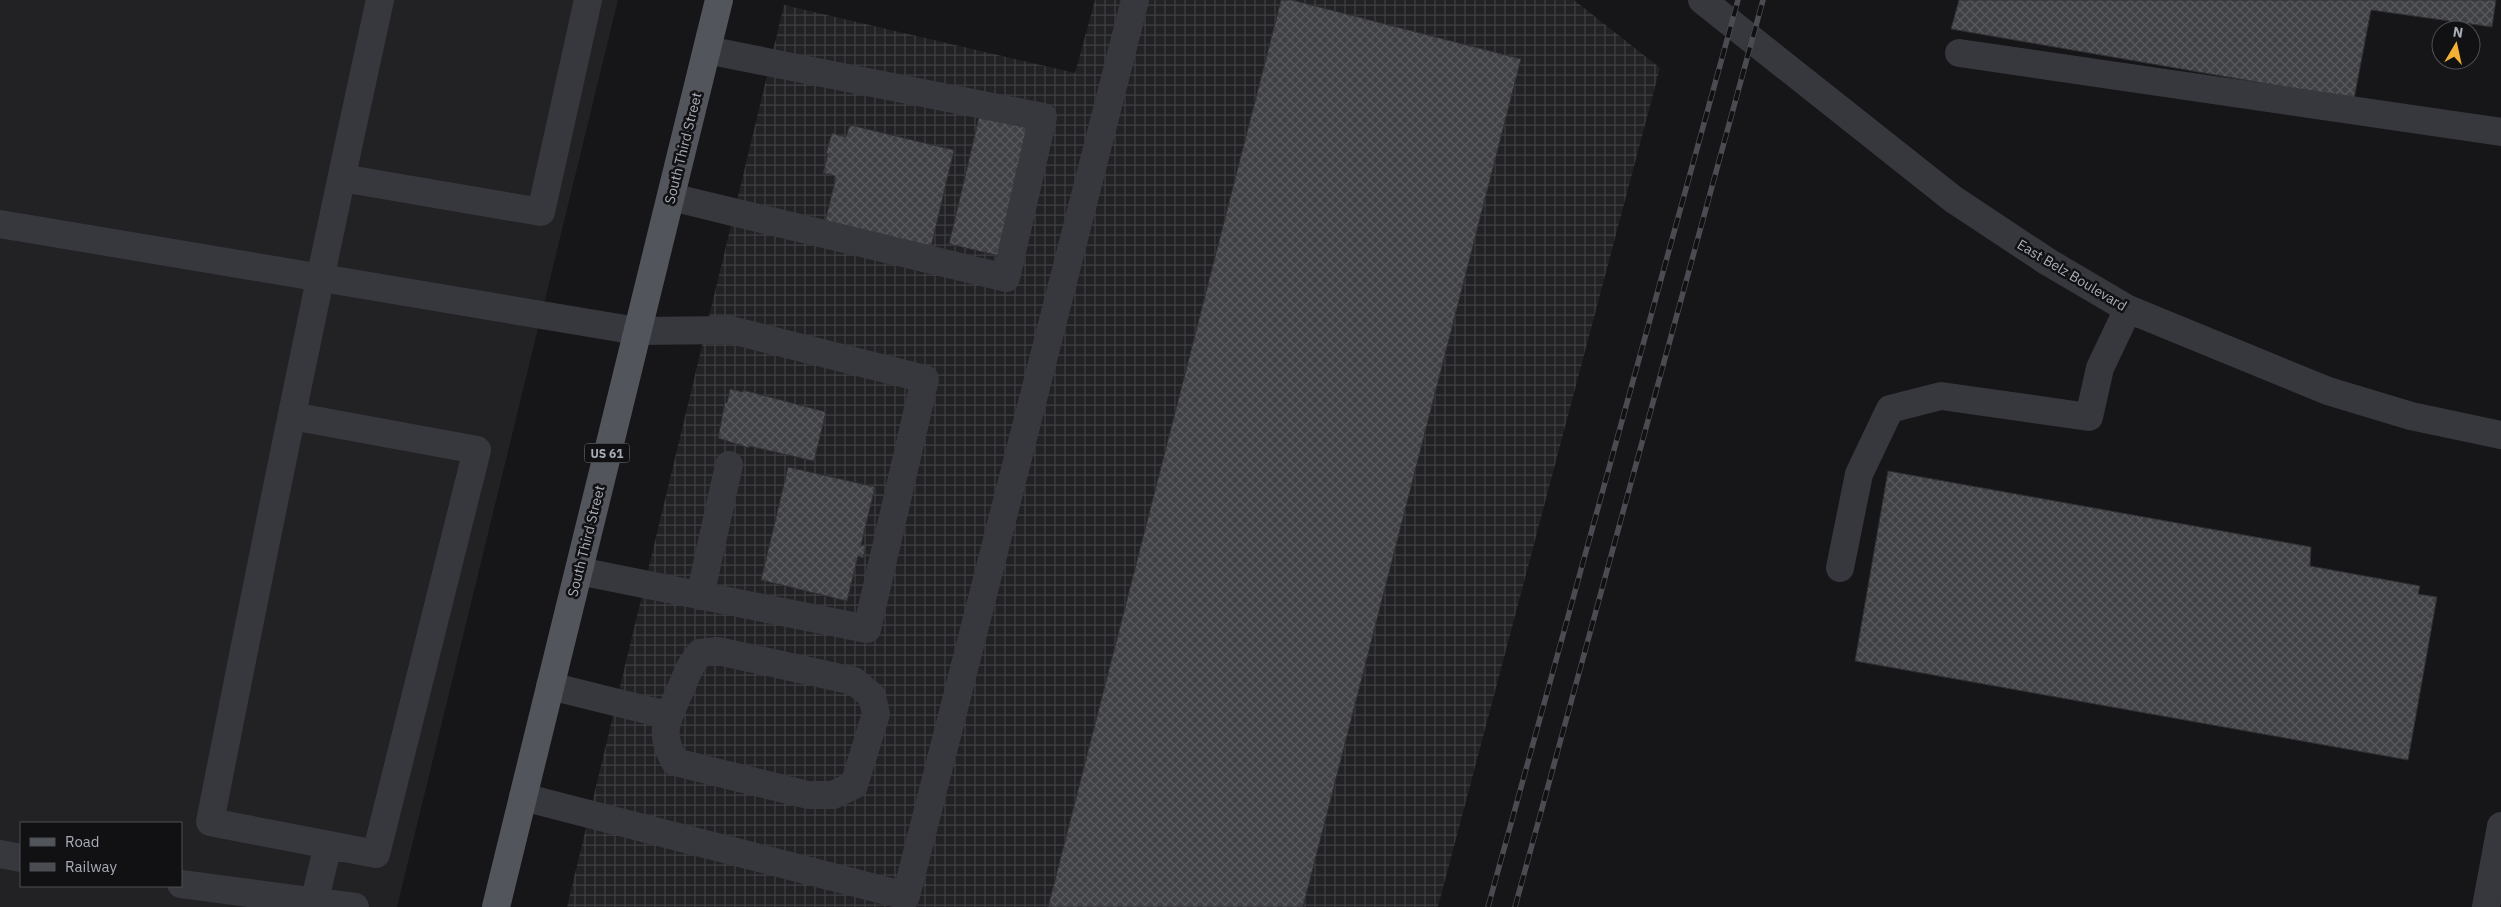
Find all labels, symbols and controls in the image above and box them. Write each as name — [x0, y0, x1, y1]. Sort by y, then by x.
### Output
north arrow — [2431, 20, 2481, 70]
text: N — [2452, 22, 2464, 42]
street label: South Third Street — [660, 90, 706, 206]
street label: East Belz Boulevard — [2014, 235, 2130, 315]
road number: US 61 — [584, 443, 630, 462]
street label: South Third Street — [563, 483, 609, 599]
legend — [20, 822, 182, 887]
text: Road — [65, 832, 100, 851]
text: Railway — [65, 857, 118, 876]

